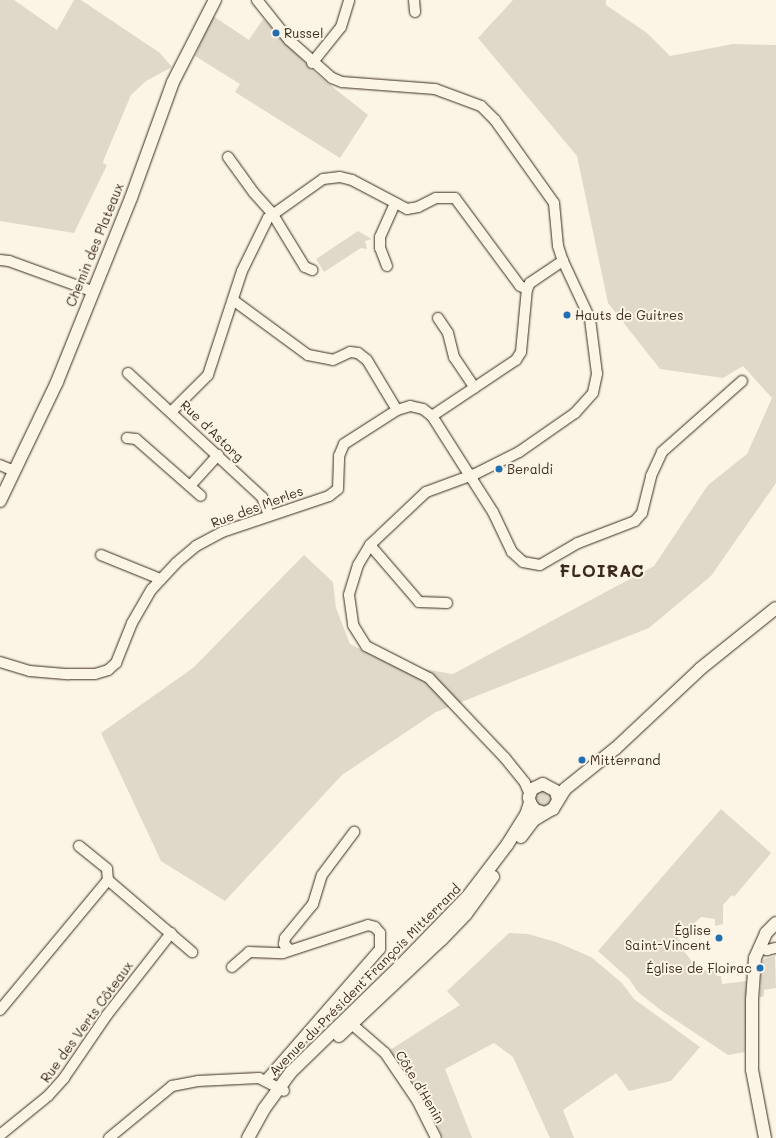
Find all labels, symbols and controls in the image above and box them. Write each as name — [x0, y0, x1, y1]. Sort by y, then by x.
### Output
place label: Russel — [284, 25, 323, 41]
marker: Russel — [271, 28, 281, 38]
street label: Chemin des Plateaux — [63, 181, 127, 309]
place label: Hauts de Guitres — [575, 307, 683, 323]
marker: Hauts de Guitres — [562, 310, 572, 320]
street label: Rue d'Astorg — [177, 397, 247, 465]
place label: Beraldi — [507, 461, 553, 477]
marker: Beraldi — [494, 464, 504, 474]
street label: Rue des Merles — [209, 483, 305, 531]
district label: FLOIRAC — [559, 561, 645, 581]
place label: Mitterrand — [590, 752, 660, 768]
marker: Mitterrand — [577, 755, 587, 765]
street label: Avenue du Président François Mitterrand — [266, 881, 464, 1079]
place label: Église Saint-Vincent — [625, 923, 711, 954]
marker: Église Saint-Vincent — [714, 933, 724, 943]
street label: Rue des Verts Côteaux — [38, 958, 136, 1086]
place label: Église de Floirac — [646, 960, 752, 976]
marker: Église de Floirac — [755, 963, 765, 973]
street label: Côte d'Henin — [392, 1048, 448, 1126]

